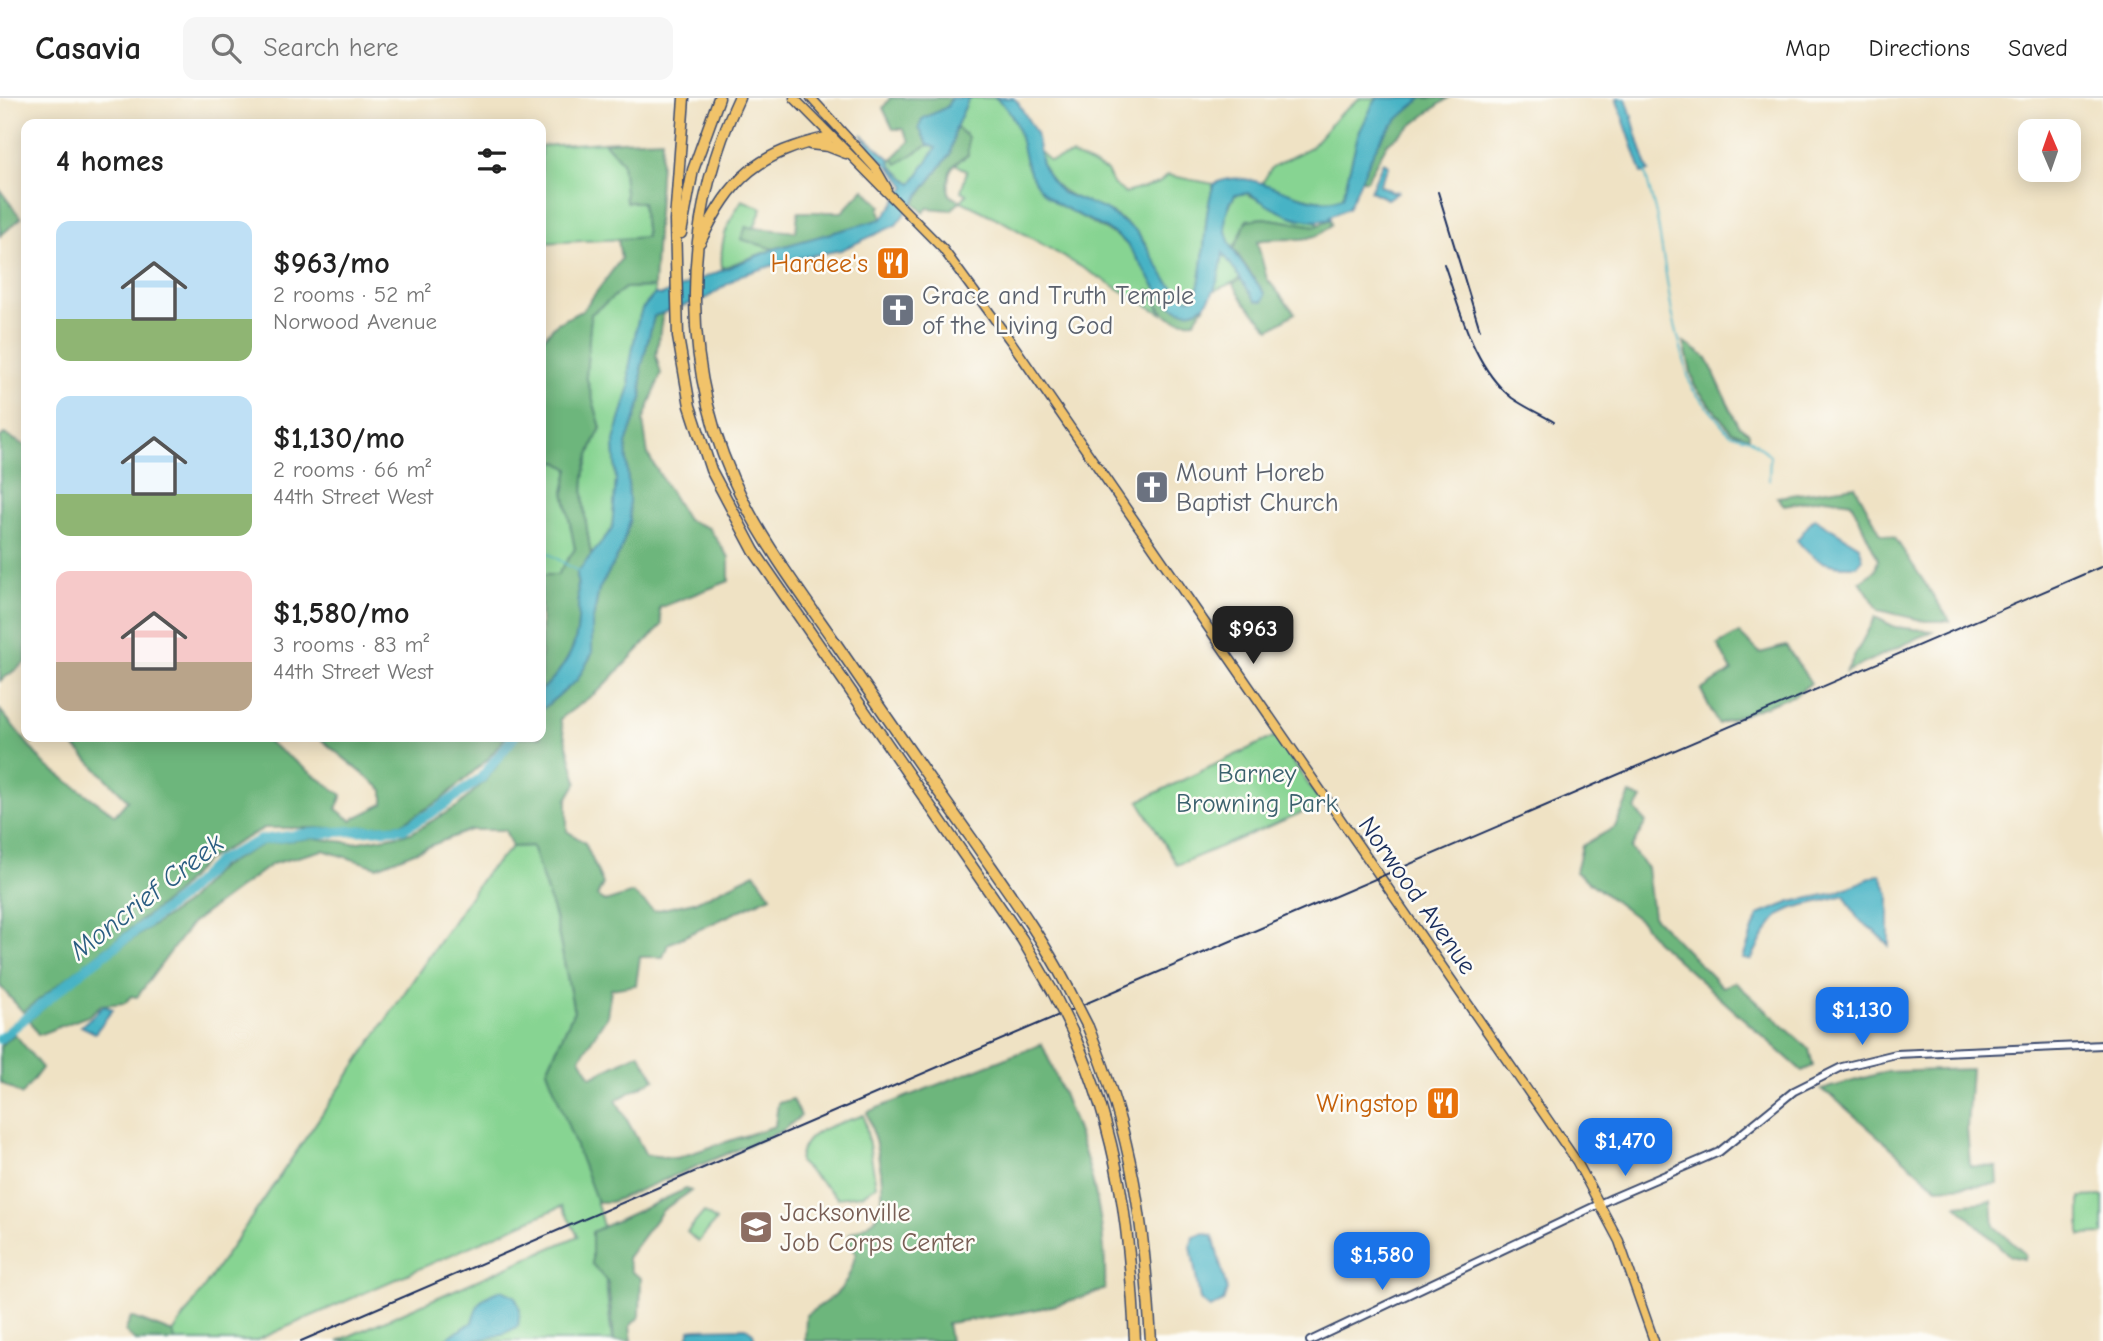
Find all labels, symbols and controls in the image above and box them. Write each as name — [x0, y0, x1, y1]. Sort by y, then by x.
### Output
search box — [183, 17, 673, 80]
text: Casavia — [35, 29, 141, 67]
icon: search — [207, 29, 245, 67]
text: Search here — [263, 33, 399, 63]
text: Map — [1785, 34, 1831, 62]
text: Directions — [1869, 34, 1970, 62]
text: Saved — [2008, 34, 2068, 62]
north arrow — [2018, 119, 2081, 182]
map controls — [2018, 119, 2081, 182]
icon: filters — [473, 142, 511, 180]
text: 4 homes — [56, 144, 163, 179]
restaurant icon: Hardee's — [874, 244, 912, 282]
text: $963/mo — [273, 246, 390, 281]
icon: home — [112, 249, 196, 333]
place label: Hardee's — [770, 249, 868, 279]
text: 2 rooms · 52 m² — [273, 281, 431, 308]
place label: Grace and Truth Temple of the Living God — [922, 281, 1194, 341]
church icon: Grace and Truth Temple of the Living God — [879, 291, 917, 329]
text: Norwood Avenue — [273, 308, 437, 335]
text: $1,130/mo — [273, 421, 405, 456]
icon: home — [112, 424, 196, 508]
text: 2 rooms · 66 m² — [273, 456, 431, 483]
place label: Mount Horeb Baptist Church — [1176, 458, 1339, 518]
church icon: Mount Horeb Baptist Church — [1133, 468, 1171, 506]
text: 44th Street West — [273, 483, 433, 510]
text: $1,580/mo — [273, 596, 410, 631]
icon: home — [112, 599, 196, 683]
pin: $963 — [1212, 606, 1294, 666]
text: $963 — [1228, 615, 1278, 642]
text: 3 rooms · 83 m² — [273, 631, 429, 658]
text: 44th Street West — [273, 658, 433, 685]
park label: Barney Browning Park — [1176, 759, 1338, 819]
street label: Norwood Avenue — [1352, 811, 1483, 980]
water label: Moncrief Creek — [63, 827, 230, 967]
pin: $1,130 — [1805, 988, 1919, 1047]
text: $1,130 — [1832, 996, 1892, 1023]
restaurant icon: Wingstop — [1424, 1084, 1462, 1122]
place label: Wingstop — [1316, 1089, 1418, 1119]
pin: $1,470 — [1568, 1118, 1682, 1178]
text: $1,470 — [1594, 1127, 1656, 1154]
place label: Jacksonville Job Corps Center — [780, 1198, 975, 1258]
school or university icon: Jacksonville Job Corps Center — [737, 1208, 775, 1246]
pin: $1,580 — [1325, 1232, 1439, 1292]
text: $1,580 — [1350, 1241, 1414, 1268]

